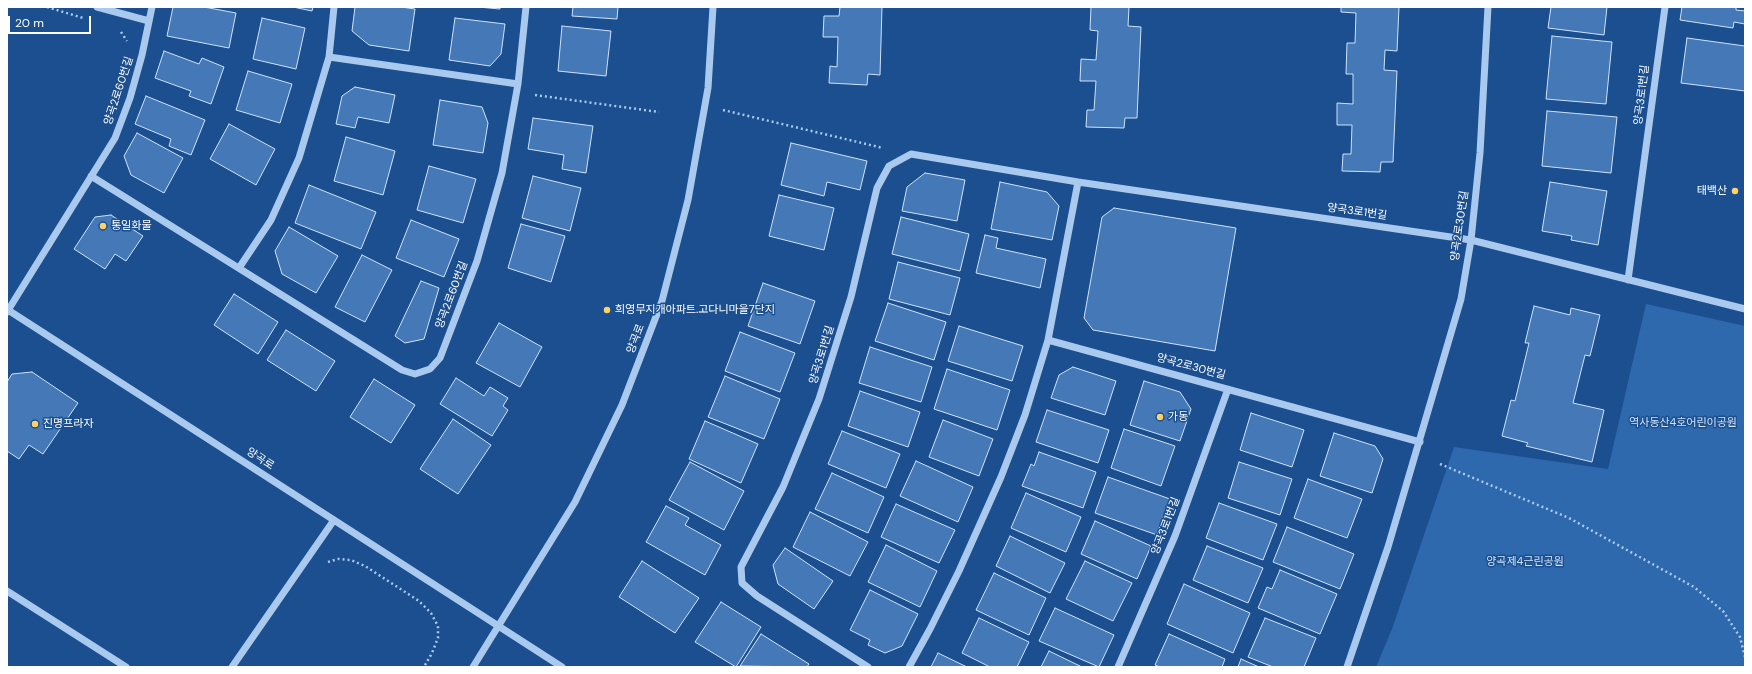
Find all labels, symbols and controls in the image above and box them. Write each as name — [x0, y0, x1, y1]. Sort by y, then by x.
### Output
scale bar — [10, 8, 93, 34]
text: 20 m — [15, 15, 44, 31]
street label: 양곡2로60번길 — [102, 55, 136, 127]
street label: 양곡3로1번길 — [1632, 64, 1652, 126]
place label: 태백산 — [1697, 184, 1727, 198]
marker: 태백산 — [1730, 186, 1740, 196]
street label: 양곡2로30번길 — [1449, 190, 1471, 262]
street label: 양곡3로1번길 — [1326, 201, 1388, 223]
place label: 통일화물 — [111, 219, 151, 233]
marker: 통일화물 — [98, 221, 108, 231]
street label: 양곡2로60번길 — [433, 259, 471, 331]
place label: 희영무지개아파트.고다니마을7단지 — [615, 303, 775, 317]
marker: 희영무지개아파트.고다니마을7단지 — [602, 305, 612, 315]
street label: 양곡로 — [624, 322, 648, 356]
street label: 양곡3로1번길 — [807, 324, 837, 386]
street label: 양곡2로30번길 — [1155, 351, 1227, 383]
place label: 가동 — [1168, 410, 1188, 424]
marker: 가동 — [1155, 412, 1165, 422]
park label: 역사동산4호어린이공원 — [1629, 416, 1737, 430]
place label: 진명프라자 — [43, 417, 94, 431]
marker: 진명프라자 — [30, 419, 40, 429]
street label: 양곡로 — [244, 445, 276, 473]
street label: 양곡3로1번길 — [1149, 495, 1183, 557]
park label: 양곡제4근린공원 — [1486, 555, 1564, 569]

